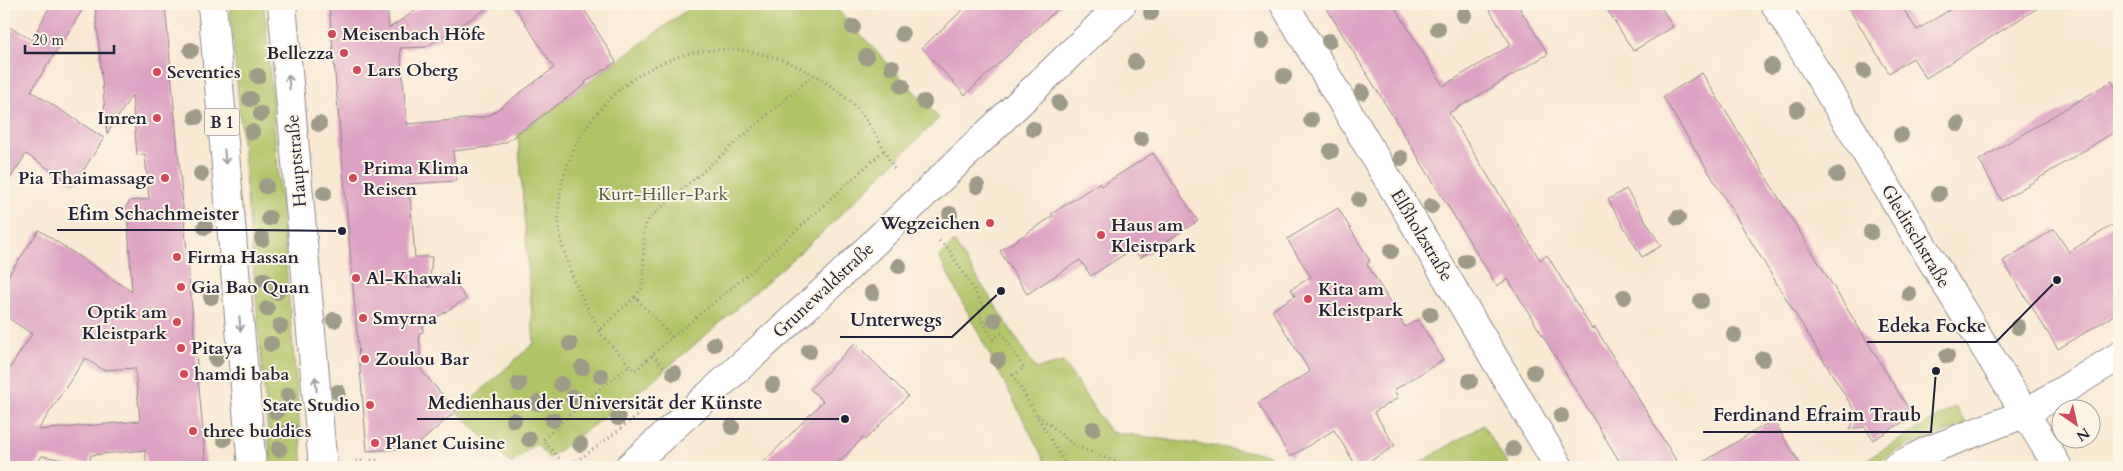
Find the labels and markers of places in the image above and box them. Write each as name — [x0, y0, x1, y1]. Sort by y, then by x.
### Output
place label: Meisenbach Höfe — [342, 22, 486, 47]
marker: Meisenbach Höfe — [326, 28, 338, 40]
place label: Bellezza — [266, 41, 334, 66]
marker: Bellezza — [338, 47, 350, 59]
place label: Lars Oberg — [367, 58, 458, 83]
place label: Seventies — [167, 60, 241, 85]
marker: Lars Oberg — [351, 64, 363, 76]
marker: Seventies — [151, 66, 163, 78]
place label: Imren — [97, 106, 147, 131]
marker: Imren — [151, 112, 163, 124]
place label: Prima Klima Reisen — [363, 156, 469, 202]
place label: Pia Thaimassage — [18, 166, 155, 191]
marker: Pia Thaimassage — [159, 172, 171, 184]
marker: Prima Klima Reisen — [347, 172, 359, 184]
callout: Efim Schachmeister — [57, 196, 249, 230]
place label: Wegzeichen — [879, 211, 980, 236]
place label: Haus am Kleistpark — [1111, 213, 1197, 259]
marker: Wegzeichen — [984, 217, 996, 229]
marker: Haus am Kleistpark — [1095, 229, 1107, 241]
place label: Firma Hassan — [187, 245, 300, 270]
marker: Firma Hassan — [171, 251, 183, 263]
place label: Al-Khawali — [366, 266, 462, 291]
marker: Al-Khawali — [350, 272, 362, 284]
place label: Gia Bao Quan — [191, 275, 310, 300]
place label: Kita am Kleistpark — [1318, 277, 1404, 323]
marker: Gia Bao Quan — [175, 281, 187, 293]
marker: Kita am Kleistpark — [1302, 293, 1314, 305]
place label: Optik am Kleistpark — [82, 300, 168, 346]
callout: Unterwegs — [840, 303, 952, 337]
place label: Smyrna — [373, 306, 437, 331]
callout: Edeka Focke — [1867, 308, 1996, 342]
marker: Smyrna — [357, 312, 369, 324]
marker: Optik am Kleistpark — [171, 316, 183, 328]
place label: Pitaya — [191, 336, 242, 361]
marker: Pitaya — [175, 342, 187, 354]
place label: Zoulou Bar — [375, 347, 470, 372]
marker: Zoulou Bar — [359, 353, 371, 365]
place label: hamdi baba — [194, 362, 290, 387]
marker: hamdi baba — [178, 368, 190, 380]
callout: Medienhaus der Universität der Künste — [417, 385, 772, 419]
place label: State Studio — [263, 393, 360, 418]
callout: Ferdinand Efraim Traub — [1703, 398, 1931, 432]
marker: State Studio — [364, 399, 376, 411]
place label: three buddies — [203, 419, 311, 444]
marker: three buddies — [187, 425, 199, 437]
place label: Planet Cuisine — [385, 431, 505, 456]
marker: Planet Cuisine — [369, 437, 381, 449]

